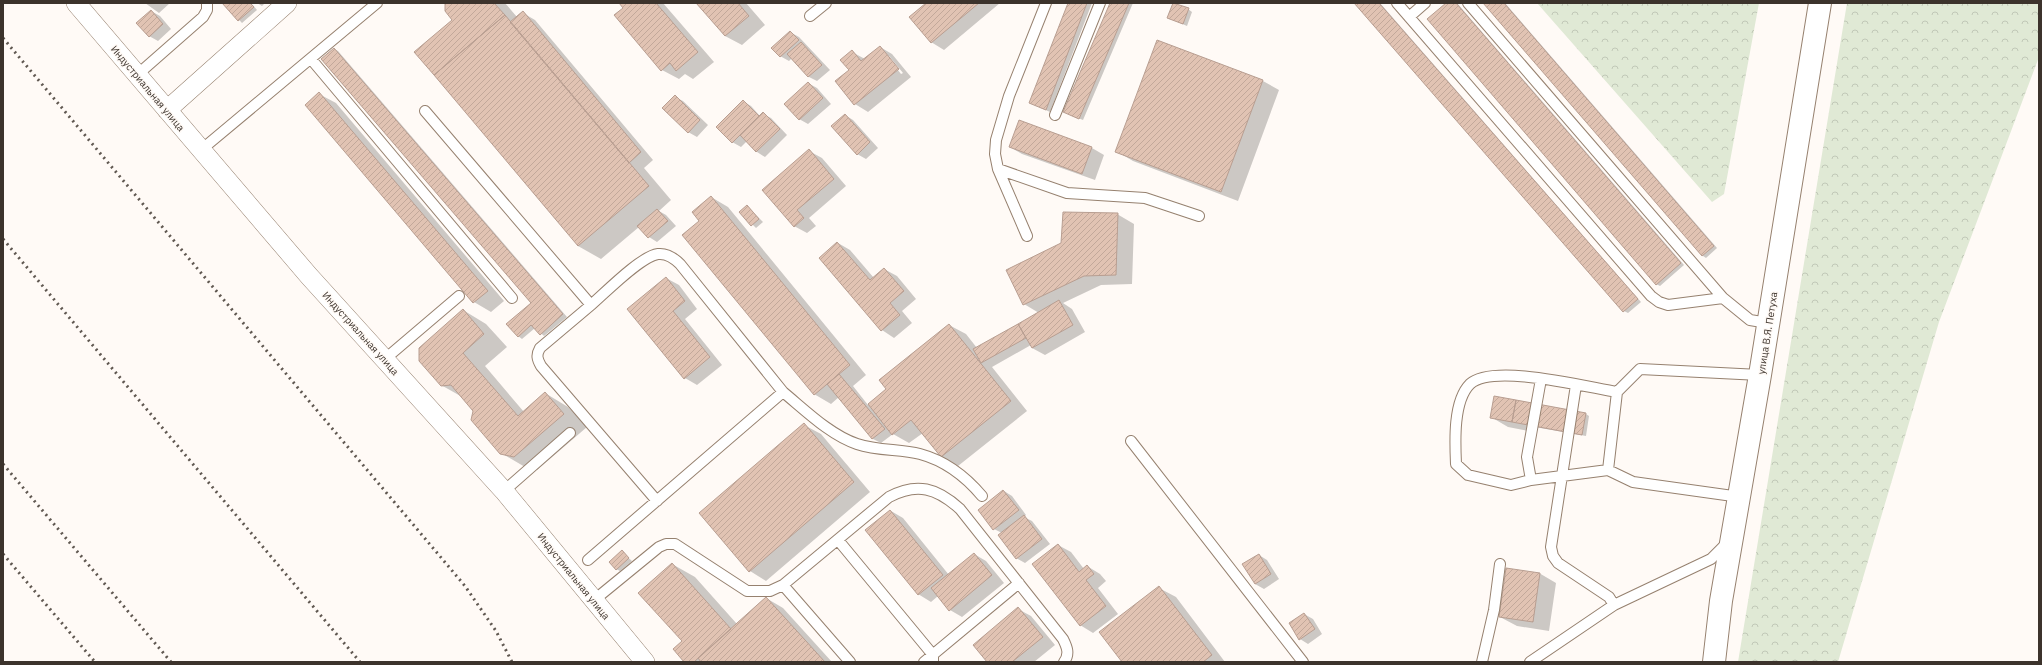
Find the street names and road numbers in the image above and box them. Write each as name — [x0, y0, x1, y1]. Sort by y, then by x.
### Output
street label: Индустриальная улица — [108, 43, 188, 134]
street label: Индустриальная улица — [320, 289, 402, 378]
street label: улица В.Я. Петуха — [1755, 290, 1781, 375]
street label: Индустриальная улица — [535, 530, 613, 623]

